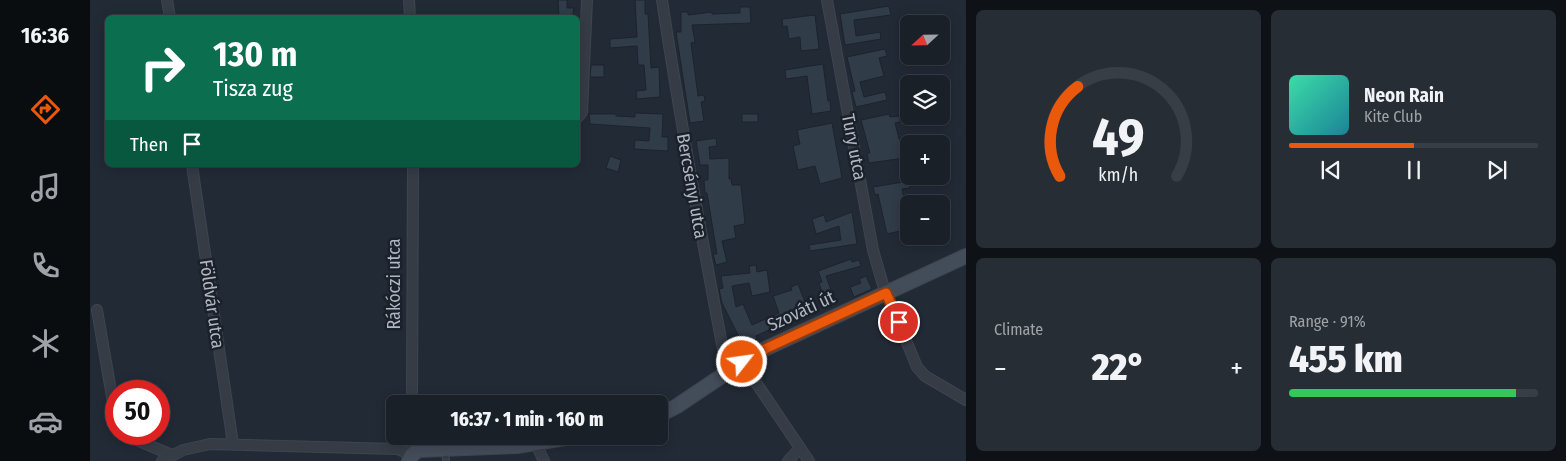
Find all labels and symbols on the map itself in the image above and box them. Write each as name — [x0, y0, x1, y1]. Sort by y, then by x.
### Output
north arrow — [900, 15, 950, 65]
street label: Tury utca — [837, 112, 871, 182]
street label: Bercsényi utca — [672, 132, 712, 240]
street label: Rákóczi utca — [383, 238, 405, 330]
street label: Földvár utca — [195, 258, 229, 350]
street label: Szováti út — [764, 286, 838, 336]
pin — [878, 301, 920, 343]
position arrow — [715, 335, 767, 387]
speed limit sign: 50 — [105, 380, 170, 445]

